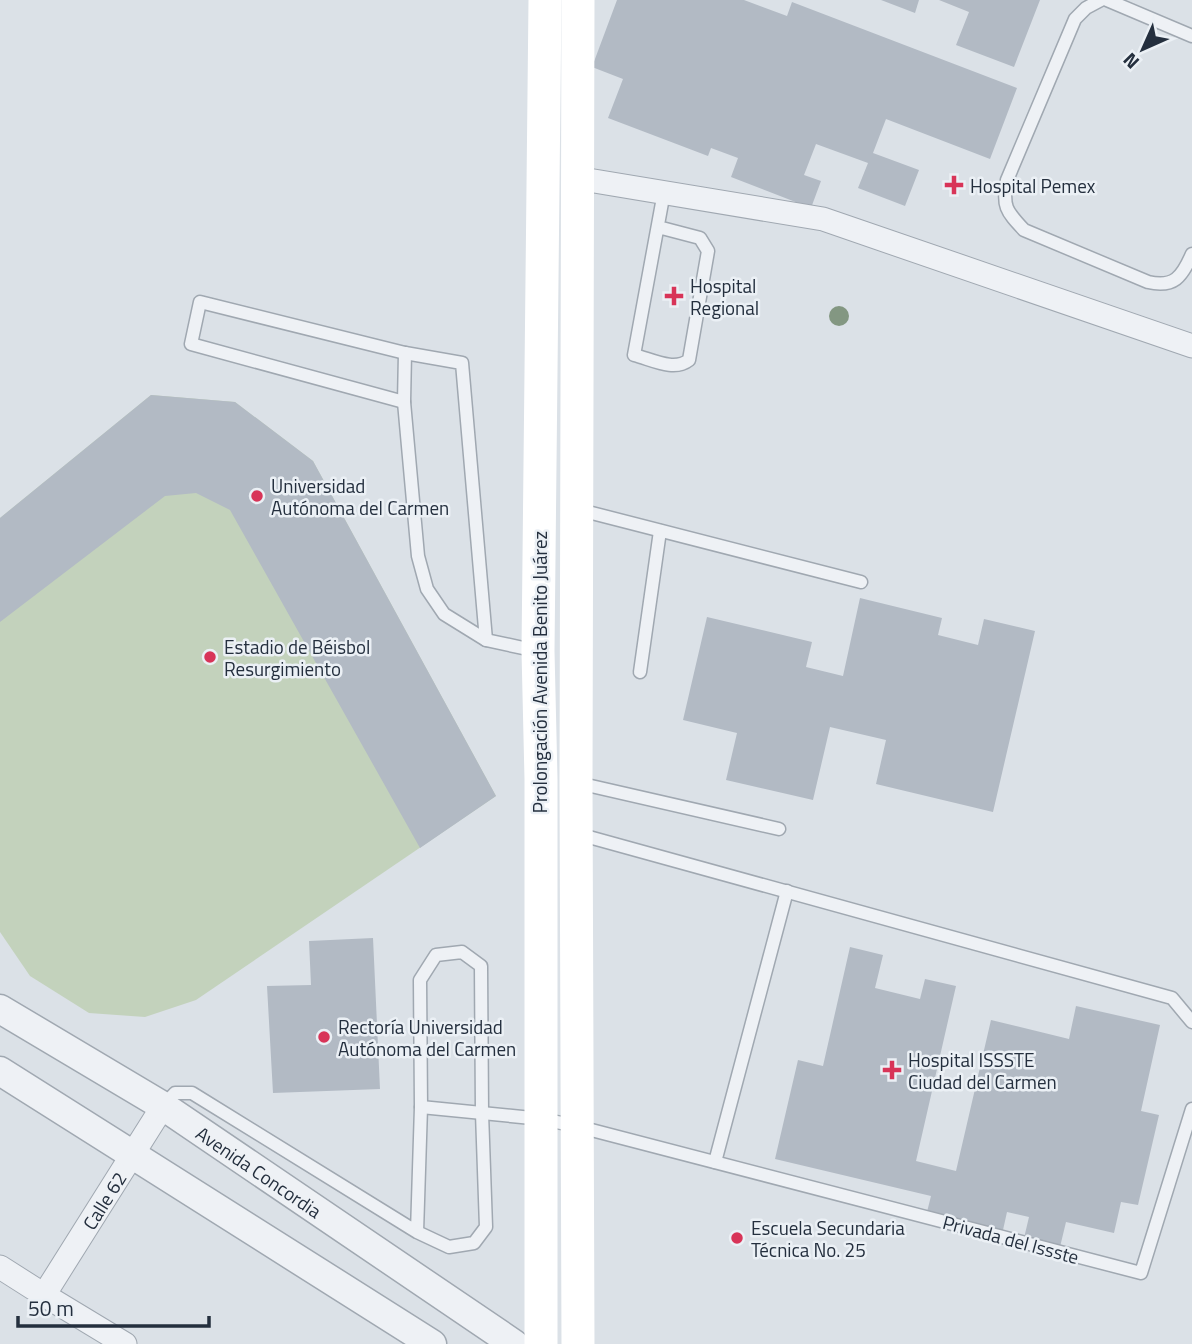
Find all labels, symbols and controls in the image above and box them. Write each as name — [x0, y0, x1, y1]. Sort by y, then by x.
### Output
north arrow — [1108, 14, 1178, 84]
text: N — [1116, 46, 1146, 76]
place label: Hospital Pemex — [970, 171, 1096, 200]
marker: Hospital Pemex — [944, 175, 964, 195]
place label: Hospital Regional — [690, 271, 759, 322]
marker: Hospital Regional — [664, 286, 684, 306]
place label: Universidad Autónoma del Carmen — [271, 471, 449, 522]
marker: Universidad Autónoma del Carmen — [249, 488, 265, 504]
street label: Prolongación Avenida Benito Juárez — [525, 531, 554, 813]
place label: Estadio de Béisbol Resurgimiento — [224, 632, 371, 683]
marker: Estadio de Béisbol Resurgimiento — [202, 649, 218, 665]
place label: Rectoría Universidad Autónoma del Carmen — [338, 1012, 516, 1063]
marker: Rectoría Universidad Autónoma del Carmen — [316, 1029, 332, 1045]
place label: Hospital ISSSTE Ciudad del Carmen — [908, 1045, 1057, 1096]
marker: Hospital ISSSTE Ciudad del Carmen — [882, 1060, 902, 1080]
street label: Avenida Concordia — [191, 1118, 328, 1225]
street label: Calle 62 — [74, 1166, 133, 1235]
street label: Privada del Issste — [940, 1207, 1082, 1271]
place label: Escuela Secundaria Técnica No. 25 — [751, 1213, 905, 1264]
marker: Escuela Secundaria Técnica No. 25 — [729, 1230, 745, 1246]
scale bar — [18, 1284, 208, 1328]
text: 50 m — [28, 1292, 74, 1324]

